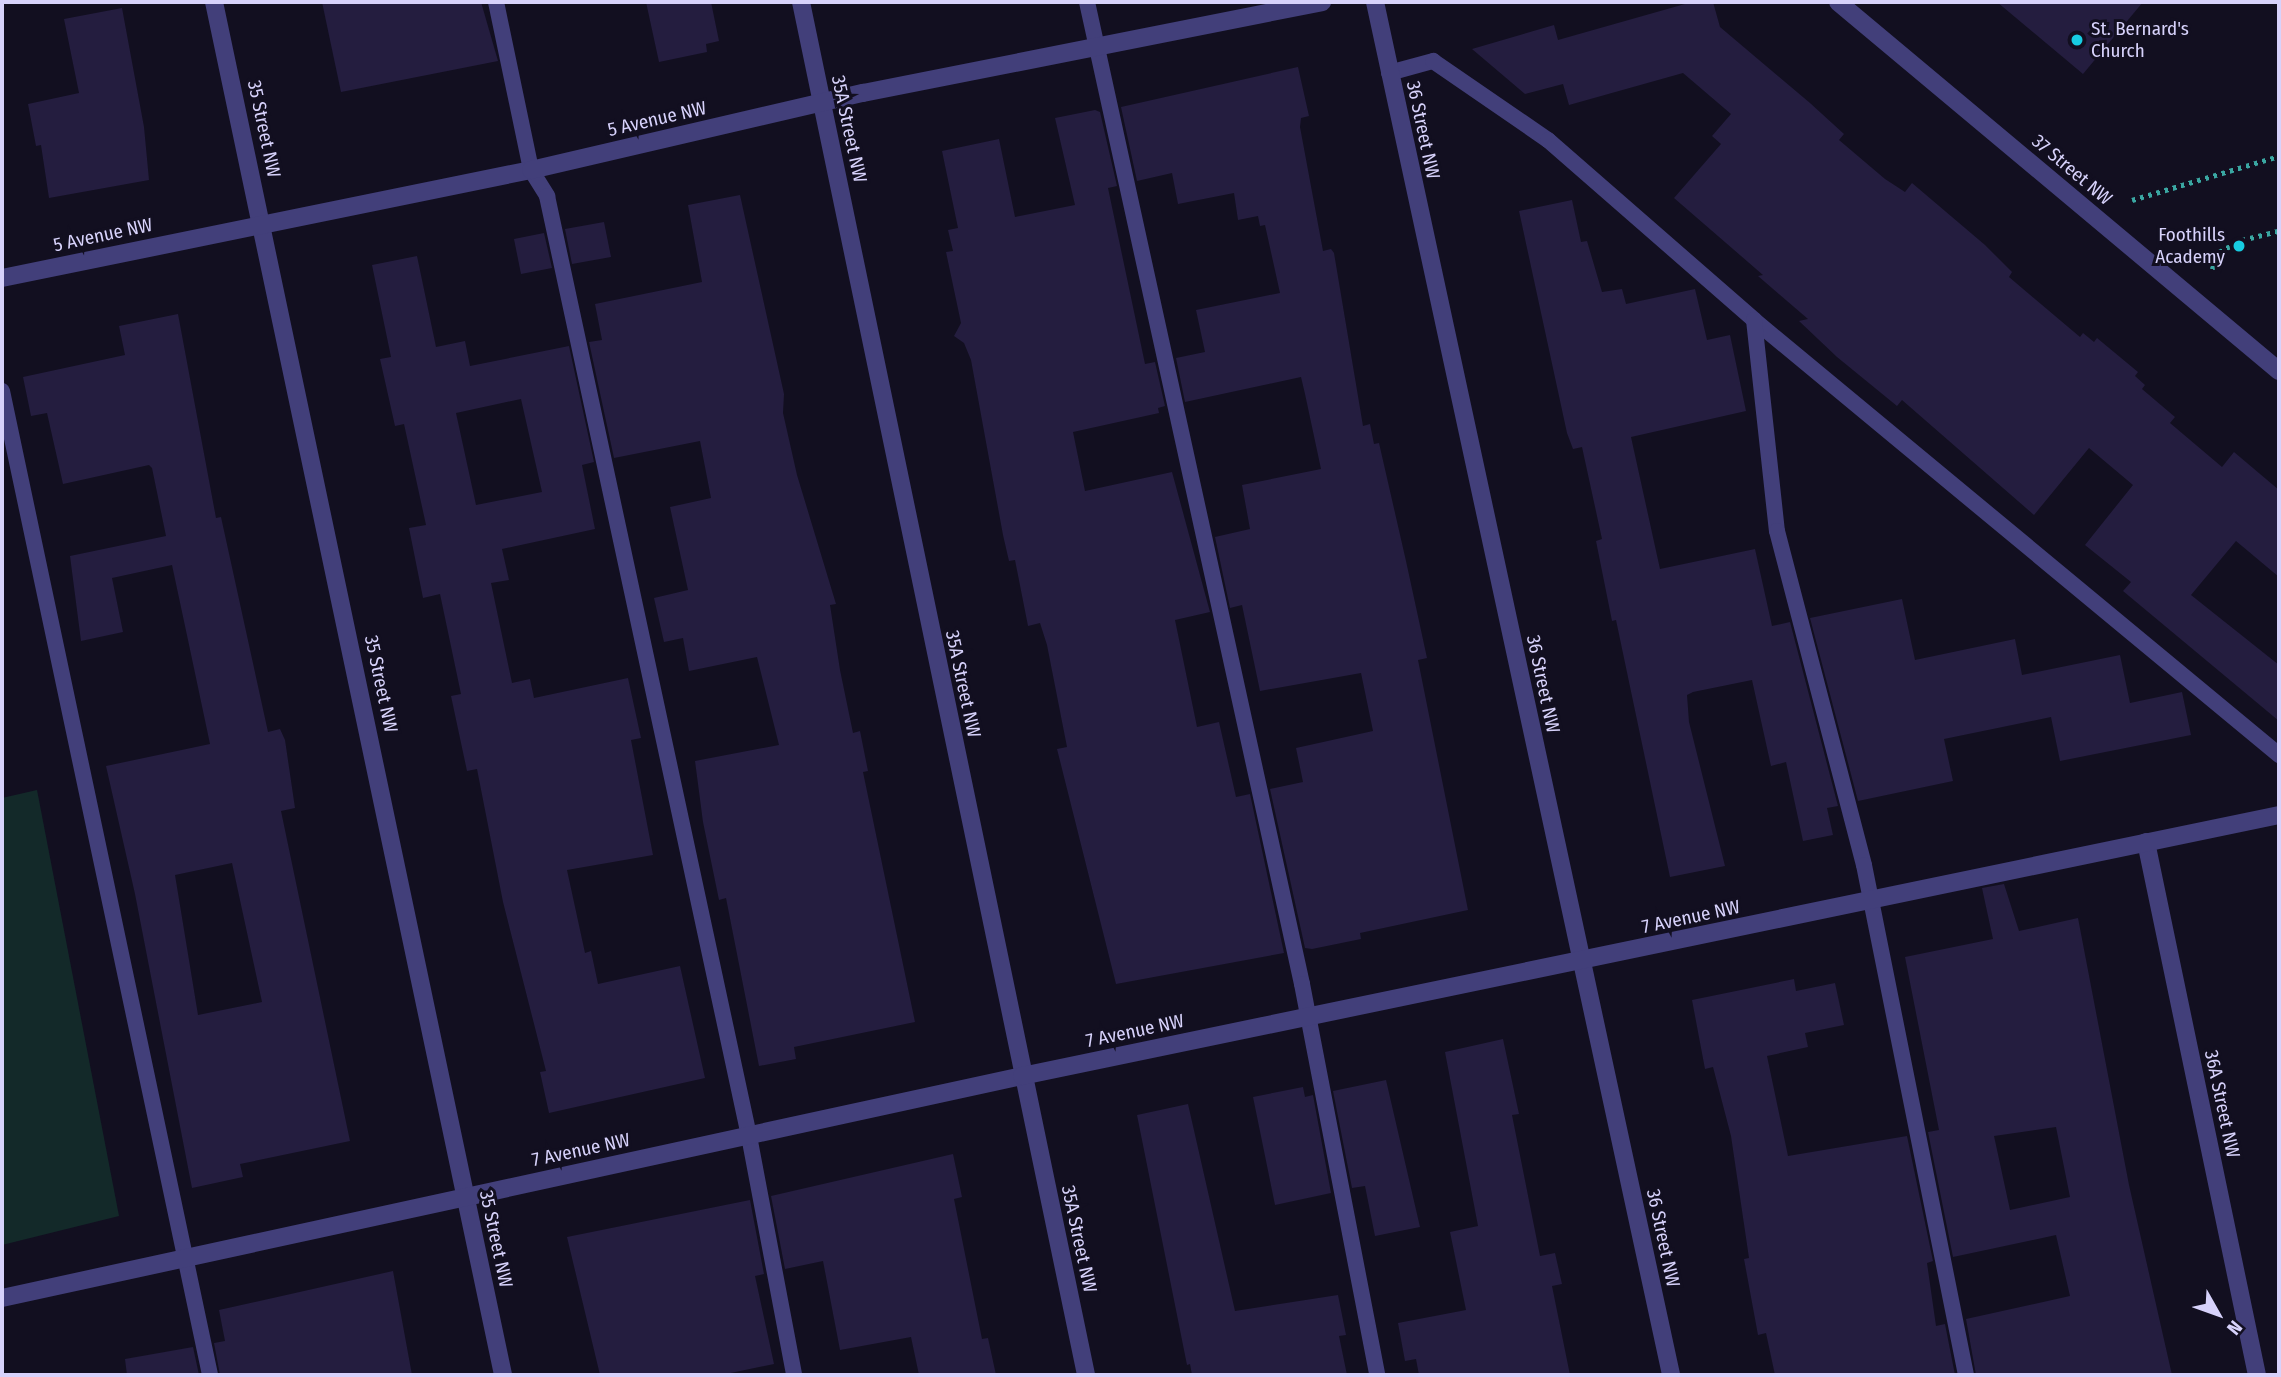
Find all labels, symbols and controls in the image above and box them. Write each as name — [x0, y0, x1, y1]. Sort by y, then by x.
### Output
place label: St. Bernard's Church — [2091, 18, 2189, 62]
marker: St. Bernard's Church — [2069, 32, 2085, 48]
street label: 35A Street NW — [827, 73, 871, 185]
street label: 35 Street NW — [243, 78, 285, 180]
street label: 36 Street NW — [1402, 79, 1444, 181]
street label: 5 Avenue NW — [605, 97, 709, 141]
street label: 37 Street NW — [2027, 130, 2117, 210]
street label: 5 Avenue NW — [51, 213, 155, 257]
place label: Foothills Academy — [2155, 224, 2225, 268]
marker: Foothills Academy — [2231, 238, 2247, 254]
street label: 35A Street NW — [941, 628, 985, 740]
street label: 35 Street NW — [360, 633, 402, 735]
street label: 36 Street NW — [1522, 633, 1564, 735]
street label: 7 Avenue NW — [1640, 896, 1742, 938]
street label: 7 Avenue NW — [1084, 1010, 1186, 1052]
street label: 36A Street NW — [2199, 1048, 2245, 1160]
street label: 7 Avenue NW — [530, 1129, 632, 1171]
street label: 35A Street NW — [1057, 1183, 1101, 1295]
street label: 36 Street NW — [1642, 1187, 1684, 1289]
street label: 35 Street NW — [475, 1188, 517, 1290]
north arrow — [2183, 1279, 2253, 1349]
text: N — [2222, 1316, 2247, 1340]

